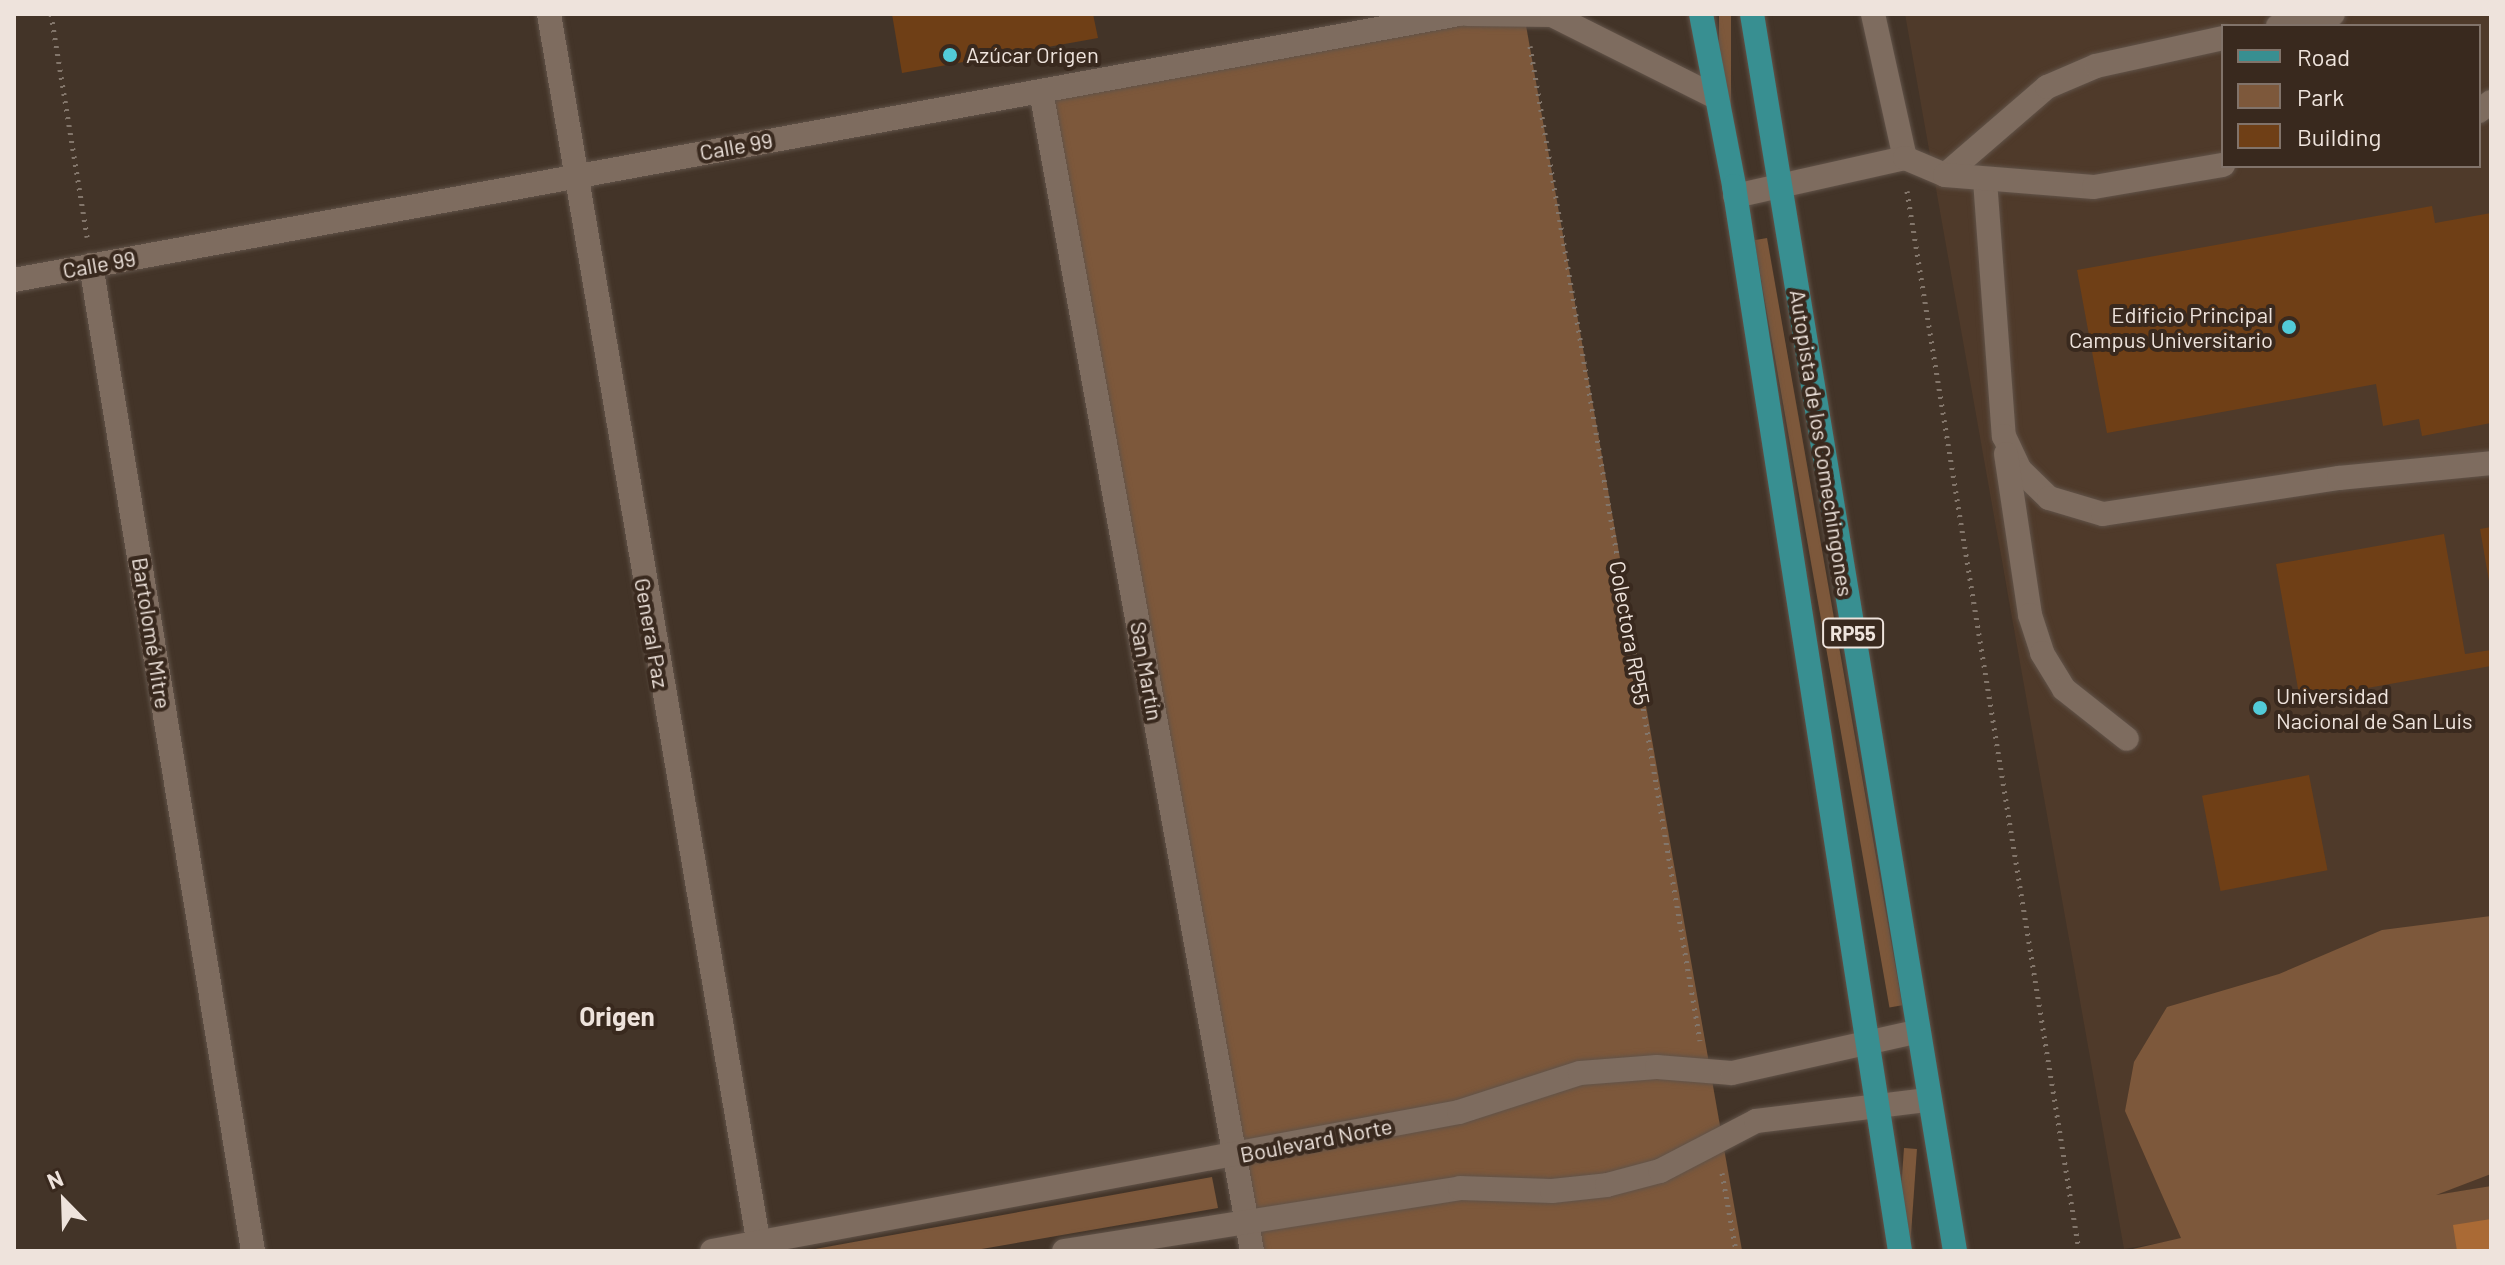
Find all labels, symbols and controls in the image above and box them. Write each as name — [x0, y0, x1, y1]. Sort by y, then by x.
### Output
legend — [2221, 24, 2481, 168]
place label: Azúcar Origen — [966, 42, 1099, 68]
text: Road — [2297, 42, 2350, 71]
marker: Azúcar Origen — [941, 46, 959, 64]
text: Park — [2297, 82, 2344, 111]
text: Building — [2297, 122, 2381, 151]
street label: Calle 99 — [697, 127, 775, 165]
street label: Calle 99 — [60, 245, 138, 283]
street label: Autopista de los Comechingones — [1785, 288, 1859, 598]
place label: Edificio Principal Campus Universitario — [2069, 301, 2273, 352]
marker: Edificio Principal Campus Universitario — [2280, 318, 2298, 336]
street label: Bartolomé Mitre — [127, 555, 177, 711]
street label: Colectora RP55 — [1604, 559, 1656, 707]
street label: General Paz — [629, 576, 675, 690]
road number: RP55 — [1821, 617, 1885, 649]
street label: San Martín — [1125, 619, 1169, 723]
place label: Universidad Nacional de San Luis — [2276, 682, 2473, 734]
marker: Universidad Nacional de San Luis — [2251, 699, 2269, 717]
district label: Origen — [579, 1000, 655, 1032]
street label: Boulevard Norte — [1238, 1112, 1394, 1168]
north arrow — [24, 1161, 104, 1241]
text: N — [43, 1164, 66, 1194]

